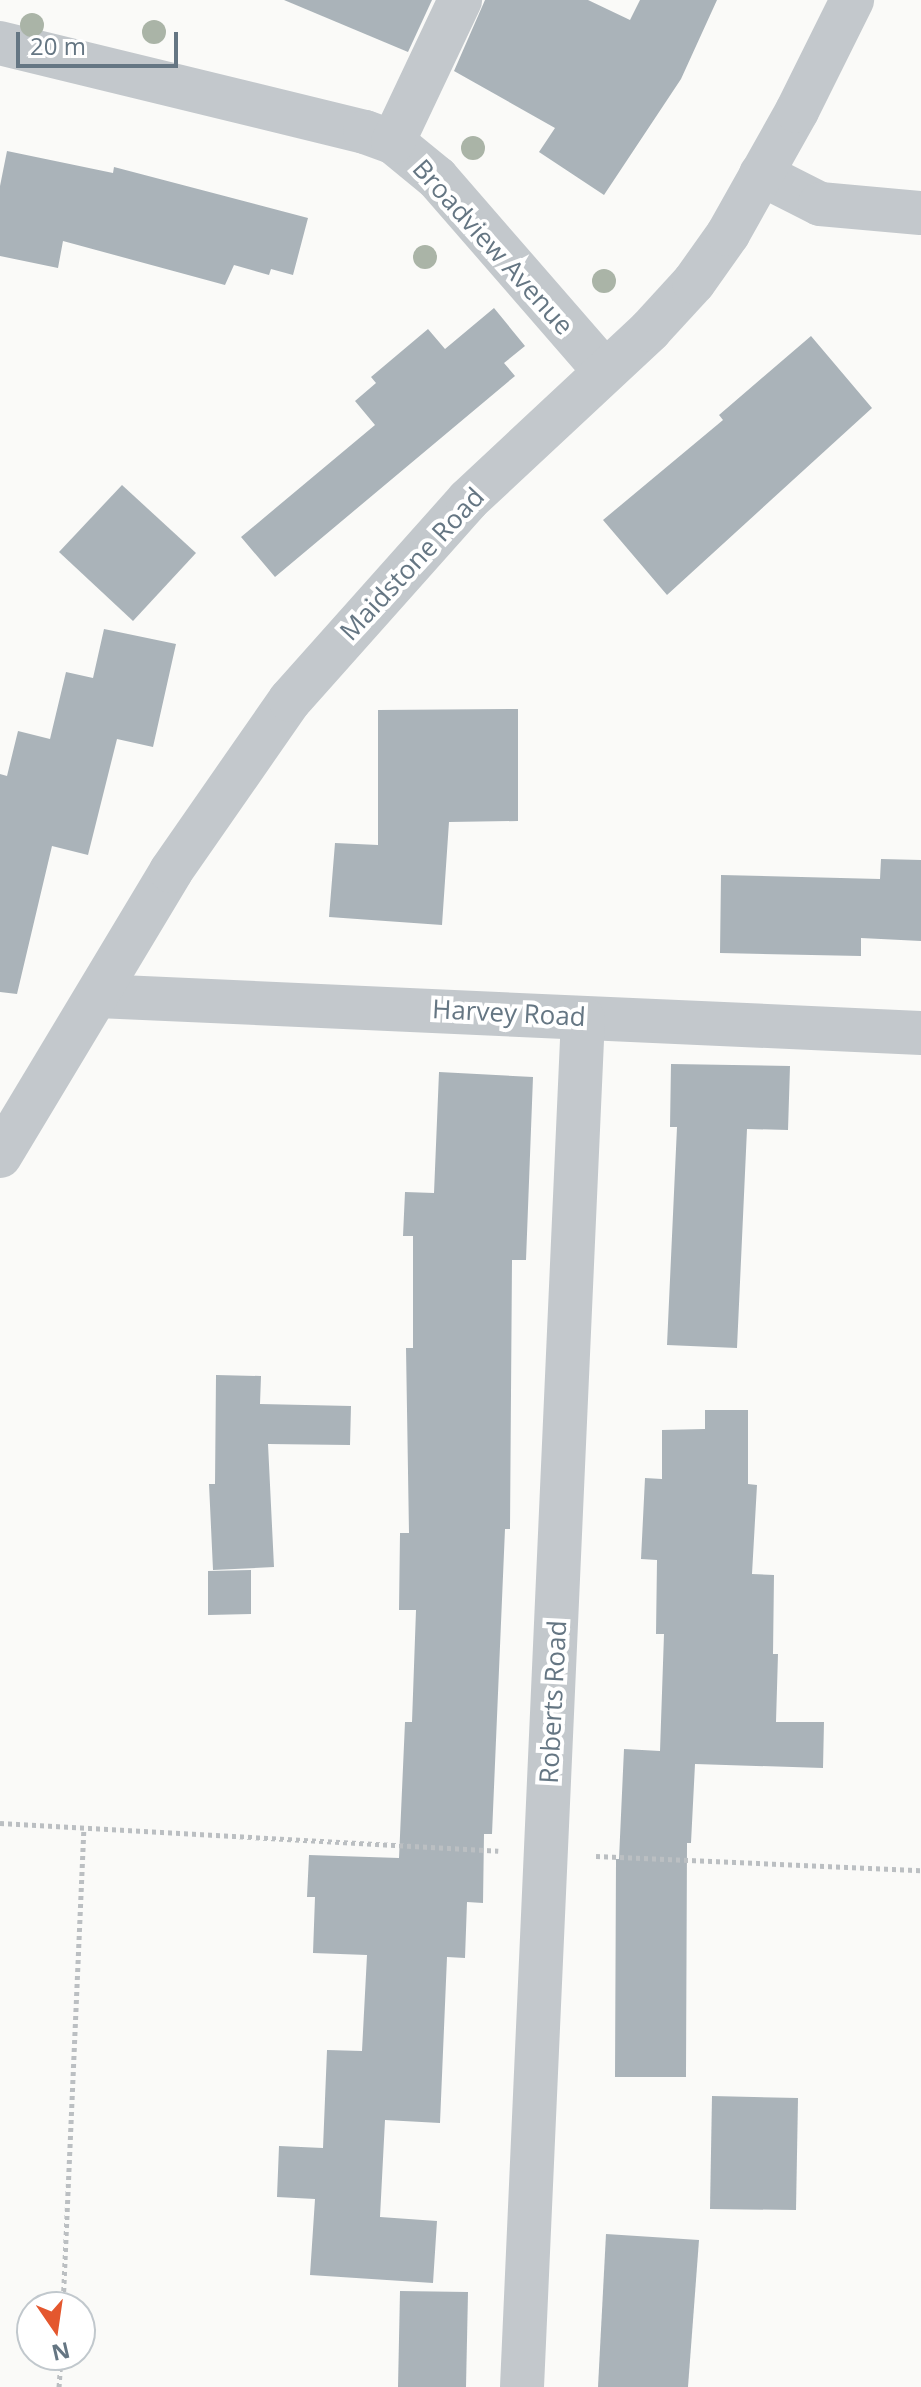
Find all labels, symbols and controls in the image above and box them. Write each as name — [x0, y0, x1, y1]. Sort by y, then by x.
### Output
scale bar — [20, 16, 182, 66]
text: 20 m — [30, 29, 86, 62]
street label: Broadview Avenue — [406, 153, 580, 341]
street label: Maidstone Road — [333, 481, 491, 647]
street label: Harvey Road — [431, 993, 587, 1033]
street label: Roberts Road — [533, 1620, 573, 1784]
north arrow — [16, 2291, 96, 2371]
text: N — [49, 2336, 73, 2369]

